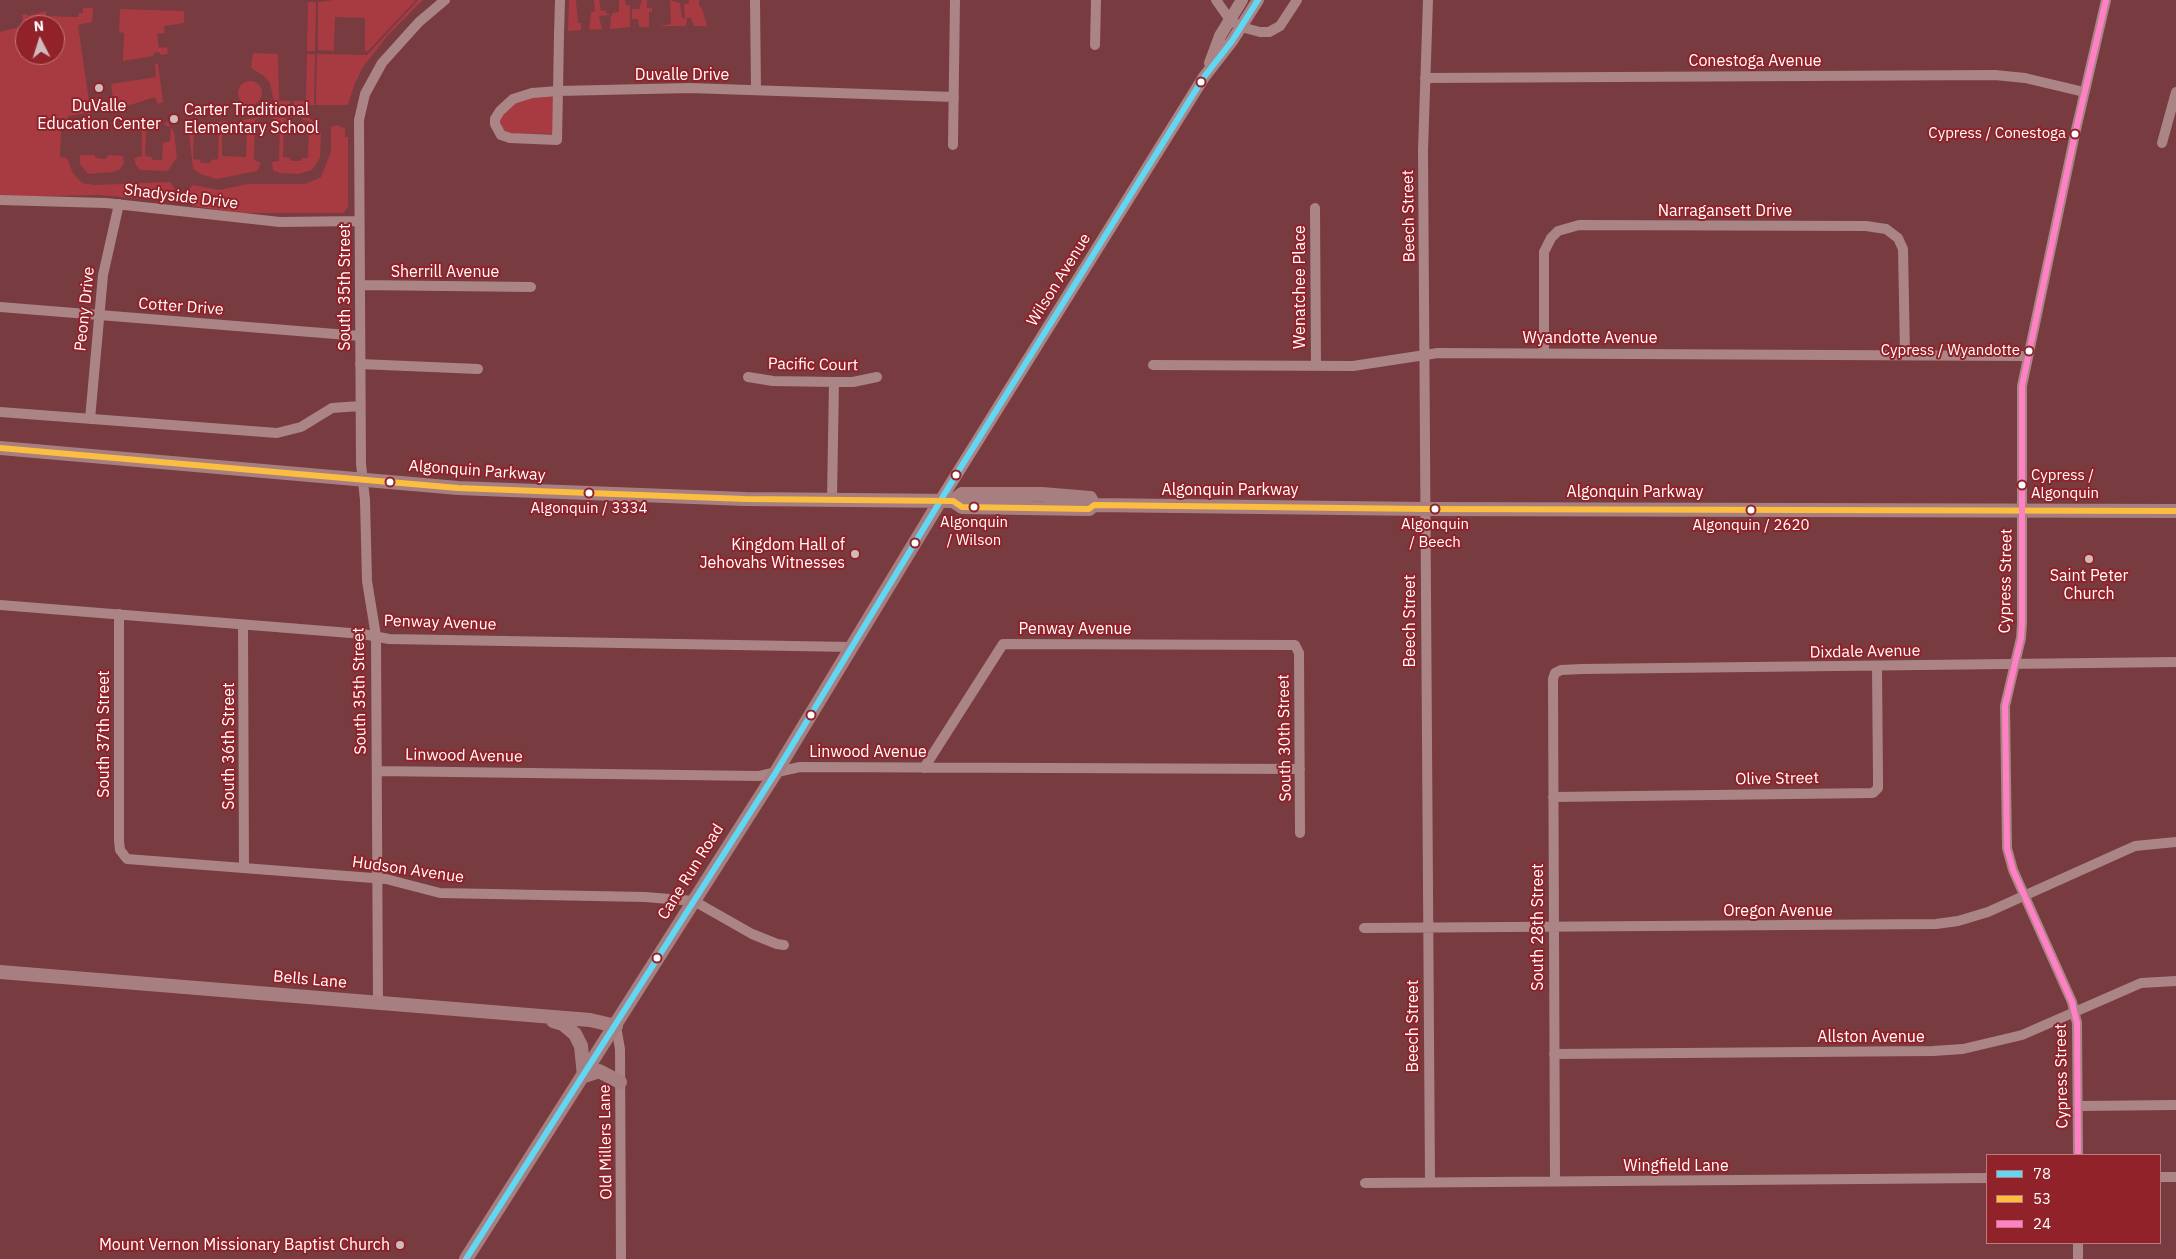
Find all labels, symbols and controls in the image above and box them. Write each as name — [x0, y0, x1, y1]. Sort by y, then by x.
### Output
north arrow — [15, 15, 65, 65]
text: N — [33, 17, 45, 35]
street label: Conestoga Avenue — [1688, 51, 1822, 71]
street label: Duvalle Drive — [635, 65, 729, 85]
unlabelled marker — [1196, 77, 1206, 87]
marker: DuValle Education Center — [93, 82, 105, 94]
place label: DuValle Education Center — [37, 96, 161, 134]
place label: Carter Traditional Elementary School — [184, 100, 319, 138]
marker: Carter Traditional Elementary School — [168, 113, 180, 125]
place label: Cypress / Conestoga — [1928, 125, 2066, 143]
marker: Cypress / Conestoga — [2070, 129, 2080, 139]
street label: Beech Street — [1399, 169, 1419, 263]
street label: Shadyside Drive — [123, 180, 239, 214]
street label: Narragansett Drive — [1658, 201, 1792, 221]
street label: South 35th Street — [335, 223, 355, 351]
street label: Wenatchee Place — [1290, 225, 1310, 349]
street label: Wilson Avenue — [1023, 230, 1095, 330]
street label: Sherrill Avenue — [391, 262, 499, 282]
street label: Peony Drive — [71, 266, 99, 352]
street label: Cotter Drive — [138, 294, 224, 320]
street label: Wyandotte Avenue — [1523, 328, 1657, 348]
place label: Cypress / Wyandotte — [1881, 342, 2020, 360]
marker: Cypress / Wyandotte — [2024, 346, 2034, 356]
street label: Pacific Court — [768, 355, 858, 375]
street label: Algonquin Parkway — [408, 457, 546, 485]
place label: Cypress / Algonquin — [2031, 467, 2099, 502]
unlabelled marker — [951, 470, 961, 480]
unlabelled marker — [385, 477, 395, 487]
street label: Algonquin Parkway — [1161, 480, 1299, 500]
marker: Cypress / Algonquin — [2017, 480, 2027, 490]
street label: Algonquin Parkway — [1566, 482, 1704, 502]
marker: Algonquin / 3334 — [584, 488, 594, 498]
place label: Algonquin / 3334 — [531, 500, 647, 518]
marker: Algonquin / Wilson — [969, 502, 979, 512]
marker: Algonquin / Beech — [1430, 504, 1440, 514]
marker: Algonquin / 2620 — [1746, 505, 1756, 515]
place label: Algonquin / Wilson — [940, 514, 1008, 549]
place label: Algonquin / Beech — [1401, 516, 1469, 551]
place label: Algonquin / 2620 — [1693, 517, 1809, 535]
street label: Cypress Street — [1995, 528, 2017, 634]
place label: Kingdom Hall of Jehovahs Witnesses — [699, 535, 845, 573]
unlabelled marker — [910, 538, 920, 548]
marker: Kingdom Hall of Jehovahs Witnesses — [849, 548, 861, 560]
marker: Saint Peter Church — [2083, 553, 2095, 565]
place label: Saint Peter Church — [2050, 566, 2128, 604]
street label: Beech Street — [1400, 575, 1420, 667]
street label: Penway Avenue — [383, 611, 497, 635]
street label: Penway Avenue — [1019, 619, 1131, 639]
street label: South 35th Street — [349, 627, 371, 755]
street label: Dixdale Avenue — [1809, 641, 1921, 663]
street label: South 37th Street — [94, 670, 114, 798]
street label: South 30th Street — [1274, 674, 1296, 802]
street label: South 36th Street — [219, 682, 239, 810]
unlabelled marker — [806, 710, 816, 720]
street label: Linwood Avenue — [809, 742, 927, 762]
street label: Linwood Avenue — [405, 745, 523, 767]
street label: Olive Street — [1735, 769, 1819, 789]
street label: Cane Run Road — [654, 821, 728, 923]
street label: Hudson Avenue — [351, 853, 465, 887]
street label: South 28th Street — [1528, 863, 1548, 991]
street label: Oregon Avenue — [1723, 901, 1833, 921]
unlabelled marker — [652, 953, 662, 963]
street label: Bells Lane — [272, 967, 348, 993]
street label: Beech Street — [1403, 980, 1423, 1072]
street label: Cypress Street — [2051, 1023, 2073, 1129]
street label: Allston Avenue — [1817, 1027, 1925, 1047]
street label: Old Millers Lane — [595, 1084, 617, 1200]
legend — [1986, 1154, 2161, 1244]
street label: Wingfield Lane — [1623, 1156, 1729, 1176]
text: 78 — [2033, 1164, 2051, 1183]
text: 53 — [2033, 1189, 2051, 1208]
text: 24 — [2033, 1214, 2051, 1233]
place label: Mount Vernon Missionary Baptist Church — [99, 1235, 390, 1255]
marker: Mount Vernon Missionary Baptist Church — [394, 1239, 406, 1251]

